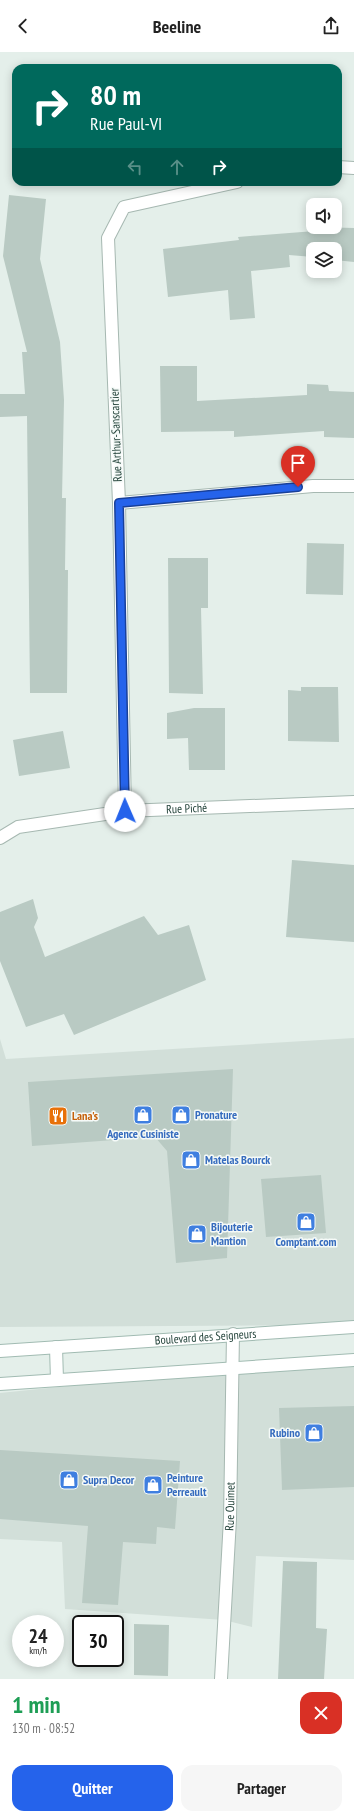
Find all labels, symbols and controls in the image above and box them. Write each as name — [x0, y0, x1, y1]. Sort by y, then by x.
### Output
icon: back — [12, 15, 34, 37]
text: Beeline — [153, 15, 201, 38]
icon: share — [320, 15, 342, 37]
text: 80 m — [90, 76, 141, 113]
icon: right — [24, 80, 76, 132]
text: Rue Paul-VI — [90, 112, 162, 135]
icon: left — [124, 156, 146, 178]
icon: ahead — [166, 156, 188, 178]
icon: right — [208, 156, 230, 178]
map controls — [306, 198, 342, 278]
button: sound — [306, 198, 342, 234]
button: layers — [306, 242, 342, 278]
street label: Rue Arthur-Sanscartier — [106, 387, 125, 482]
pin — [281, 446, 315, 487]
icon: arrive — [287, 452, 309, 474]
position arrow — [104, 790, 146, 832]
street label: Rue Piché — [166, 800, 207, 816]
shop icon: Agence Cusiniste — [132, 1104, 154, 1126]
shop icon: Pronature — [170, 1104, 192, 1126]
restaurant icon: Lana's — [47, 1105, 69, 1127]
place label: Pronature — [195, 1107, 237, 1122]
place label: Lana's — [72, 1108, 98, 1123]
place label: Agence Cusiniste — [106, 1126, 179, 1141]
shop icon: Matelas Bourck — [180, 1149, 202, 1171]
place label: Matelas Bourck — [205, 1152, 270, 1167]
shop icon: Comptant.com — [295, 1211, 317, 1233]
place label: Bijouterie Mantion — [211, 1219, 253, 1248]
shop icon: Bijouterie Mantion — [186, 1223, 208, 1245]
place label: Comptant.com — [275, 1234, 337, 1249]
street label: Boulevard des Seigneurs — [154, 1326, 257, 1347]
shop icon: Rubino — [303, 1422, 325, 1444]
place label: Rubino — [270, 1425, 301, 1440]
shop icon: Supra Decor — [58, 1469, 80, 1491]
place label: Peinture Perreault — [167, 1470, 207, 1499]
place label: Supra Decor — [83, 1472, 135, 1487]
shop icon: Peinture Perreault — [142, 1474, 164, 1496]
street label: Rue Ouimet — [221, 1481, 238, 1531]
speed limit sign: 30 — [72, 1615, 124, 1667]
text: 24 — [28, 1623, 48, 1649]
text: km/h — [29, 1644, 47, 1657]
text: 1 min — [12, 1689, 60, 1720]
button: close — [300, 1692, 342, 1734]
text: 130 m · 08:52 — [12, 1720, 75, 1737]
button: Quitter — [12, 1765, 173, 1811]
button: Partager — [181, 1765, 342, 1811]

